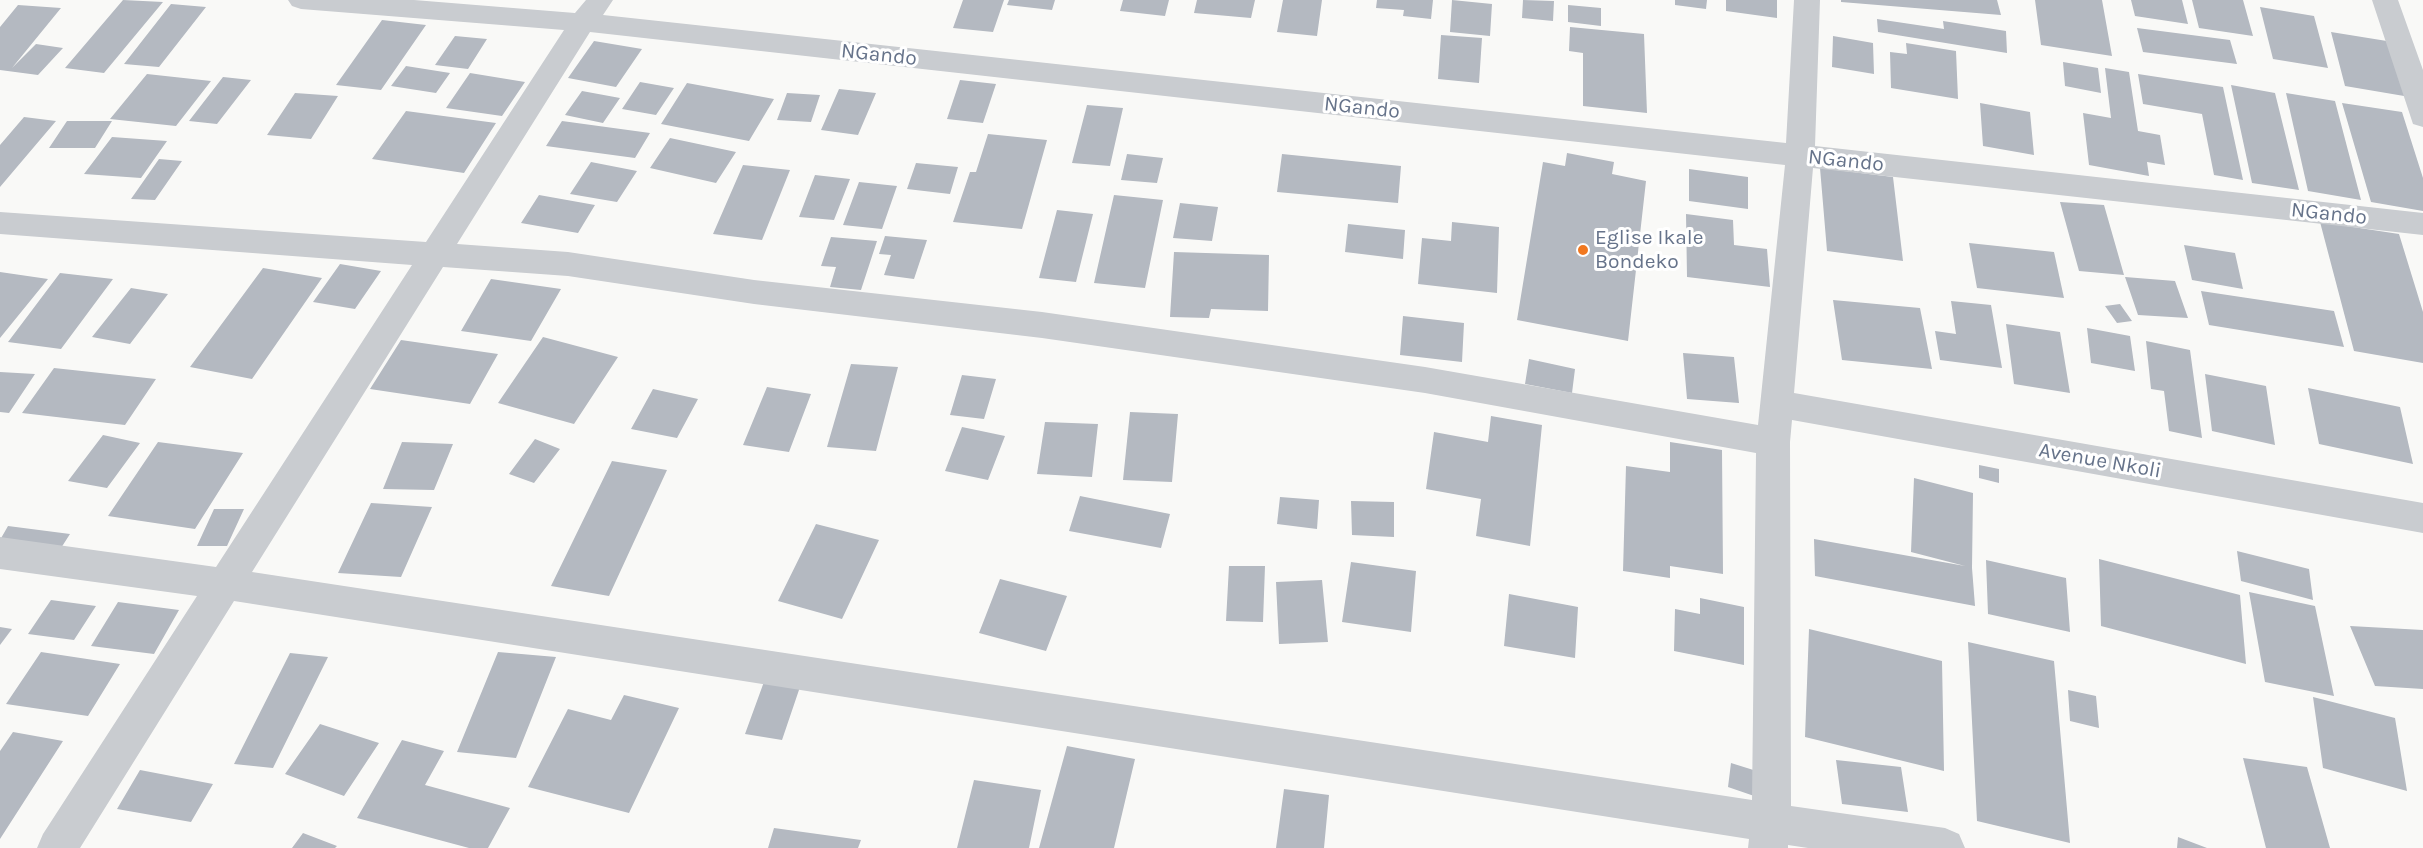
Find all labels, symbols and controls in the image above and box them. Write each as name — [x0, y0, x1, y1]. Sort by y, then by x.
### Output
street label: NGando — [840, 38, 918, 72]
street label: NGando — [1323, 91, 1401, 125]
street label: NGando — [1807, 144, 1885, 178]
street label: NGando — [2290, 197, 2368, 231]
place label: Eglise Ikale Bondeko — [1595, 225, 1704, 275]
marker: Eglise Ikale Bondeko — [1576, 243, 1590, 257]
street label: Avenue Nkoli — [2037, 438, 2163, 484]

